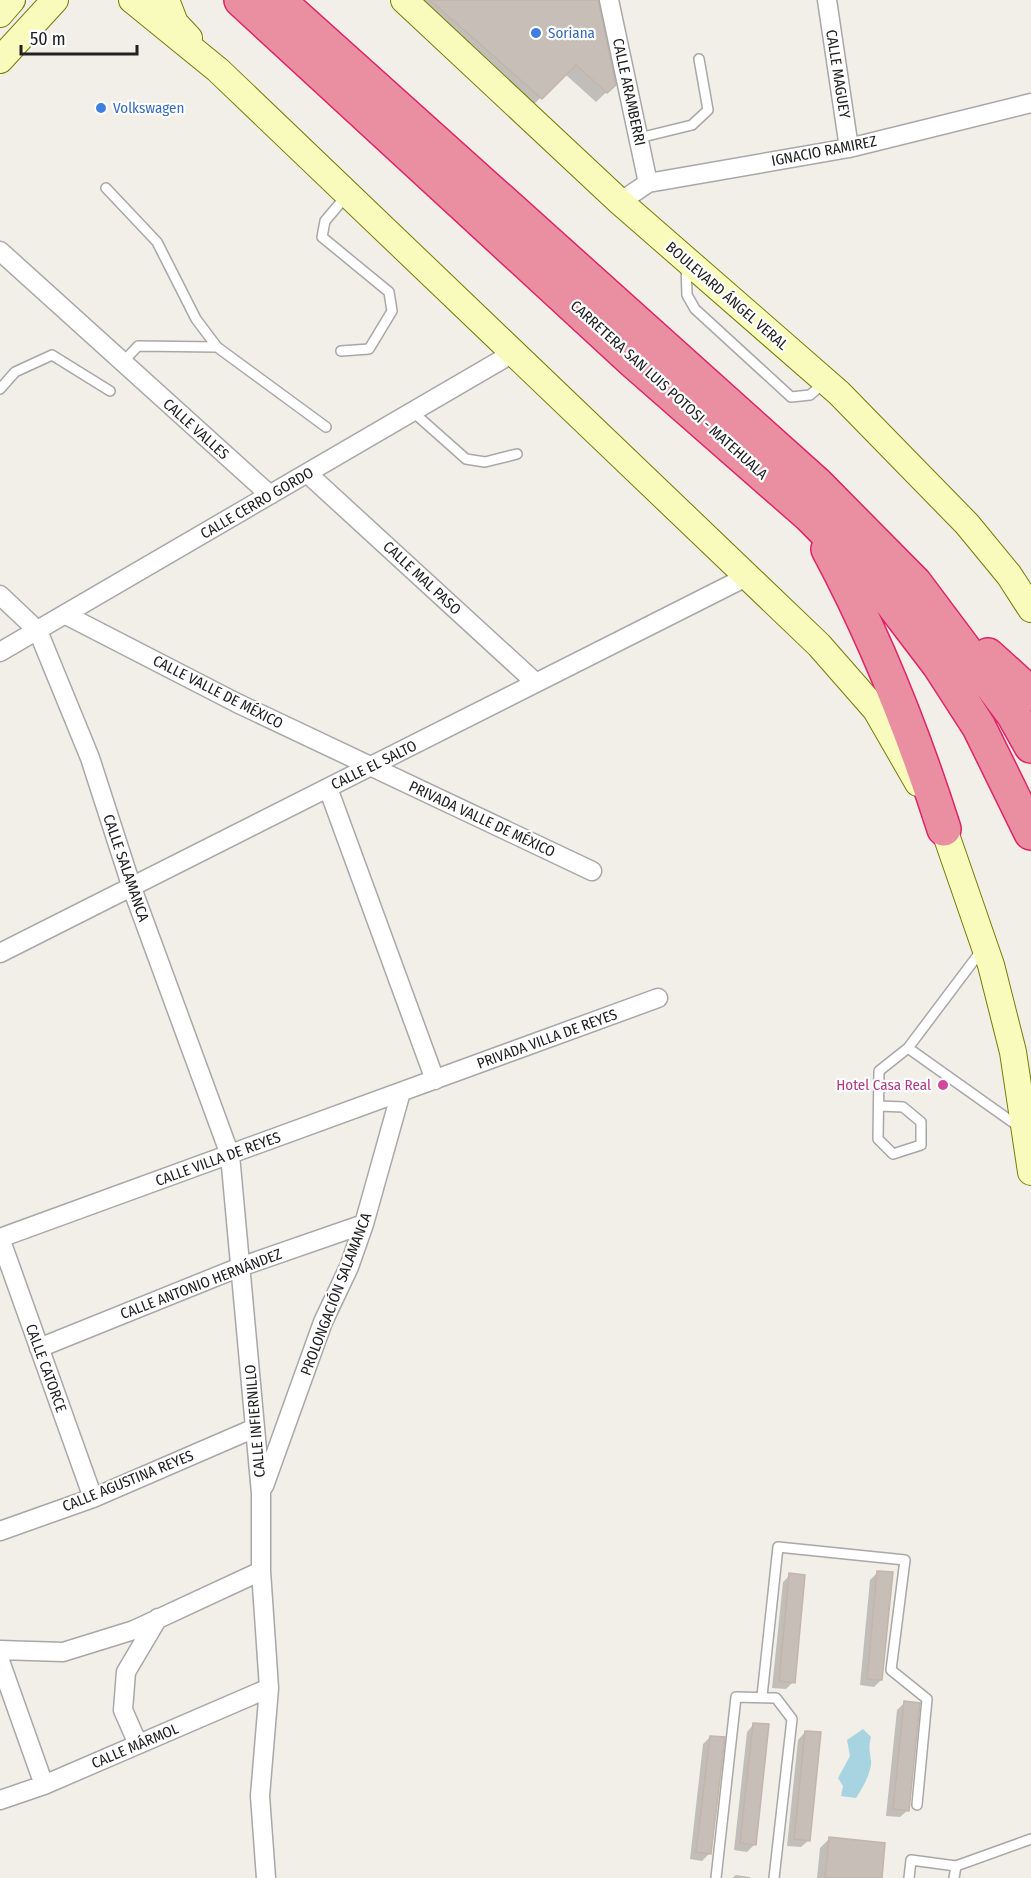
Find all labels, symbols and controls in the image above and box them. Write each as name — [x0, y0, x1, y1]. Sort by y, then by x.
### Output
scale bar — [21, 18, 136, 56]
place label: Soriana — [548, 24, 595, 42]
marker: Soriana — [529, 26, 543, 40]
text: 50 m — [30, 28, 66, 50]
street label: CALLE MAGUEY — [822, 28, 854, 120]
street label: CALLE ARAMBERRI — [609, 37, 649, 147]
place label: Volkswagen — [113, 99, 184, 117]
marker: Volkswagen — [94, 101, 108, 115]
street label: IGNACIO RAMIREZ — [770, 132, 878, 170]
street label: BOULEVARD ÁNGEL VERAL — [662, 238, 792, 354]
street label: CARRETERA SAN LUIS POTOSI - MATEHUALA — [567, 297, 771, 483]
street label: CALLE VALLES — [159, 395, 233, 463]
street label: CALLE CERRO GORDO — [197, 463, 317, 543]
street label: CALLE MAL PASO — [379, 537, 465, 619]
street label: CALLE VALLE DE MÉXICO — [150, 651, 286, 733]
street label: CALLE EL SALTO — [328, 737, 420, 793]
street label: PRIVADA VALLE DE MÉXICO — [406, 777, 558, 861]
street label: CALLE SALAMANCA — [99, 812, 153, 924]
street label: PRIVADA VILLA DE REYES — [475, 1005, 619, 1073]
place label: Hotel Casa Real — [836, 1076, 931, 1094]
marker: Hotel Casa Real — [936, 1078, 950, 1092]
street label: CALLE VILLA DE REYES — [153, 1128, 283, 1190]
street label: PROLONGACIÓN SALAMANCA — [297, 1210, 375, 1378]
street label: CALLE ANTONIO HERNÁNDEZ — [118, 1245, 284, 1323]
street label: CALLE CATORCE — [22, 1321, 70, 1415]
street label: CALLE INFIERNILLO — [241, 1364, 269, 1478]
street label: CALLE AGUSTINA REYES — [60, 1446, 196, 1516]
street label: CALLE MÁRMOL — [89, 1719, 181, 1772]

